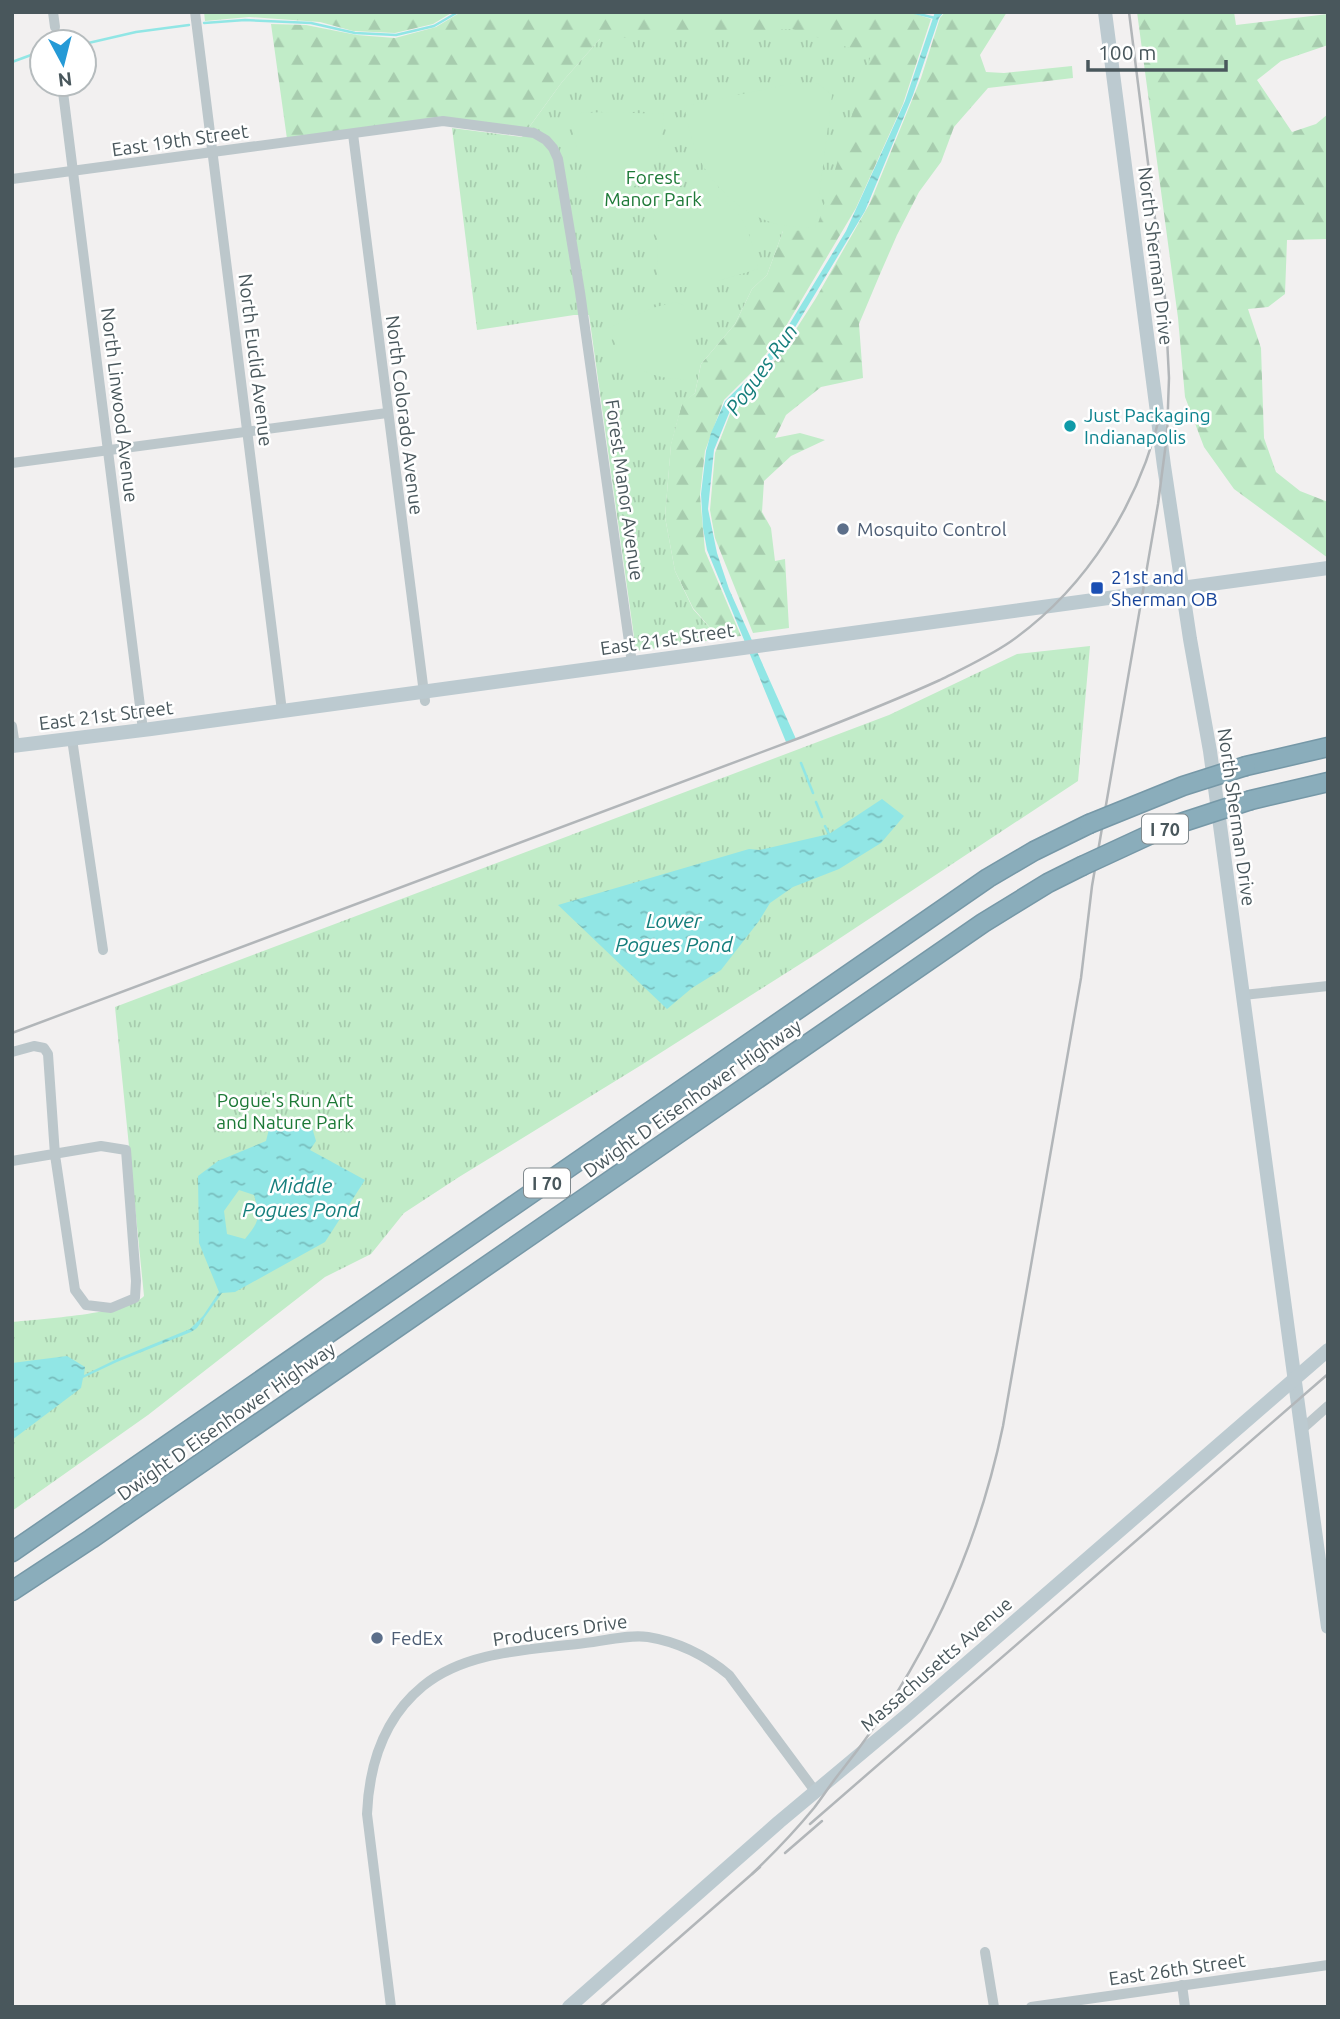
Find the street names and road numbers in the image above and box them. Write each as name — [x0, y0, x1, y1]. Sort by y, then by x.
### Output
street label: East 19th Street — [110, 119, 250, 160]
street label: North Sherman Drive — [1134, 166, 1178, 346]
street label: North Euclid Avenue — [234, 272, 278, 448]
street label: North Linwood Avenue — [97, 306, 143, 504]
street label: North Colorado Avenue — [382, 314, 428, 516]
street label: Forest Manor Avenue — [601, 398, 649, 582]
street label: East 21st Street — [599, 619, 736, 659]
street label: East 21st Street — [38, 696, 175, 734]
street label: North Sherman Drive — [1214, 727, 1260, 907]
road number: I 70 — [1142, 814, 1188, 844]
street label: Dwight D Eisenhower Highway — [579, 1014, 805, 1182]
road number: I 70 — [524, 1168, 570, 1198]
street label: Dwight D Eisenhower Highway — [113, 1337, 339, 1505]
street label: Massachusetts Avenue — [856, 1592, 1016, 1736]
street label: Producers Drive — [491, 1610, 629, 1650]
street label: East 26th Street — [1107, 1948, 1247, 1989]

